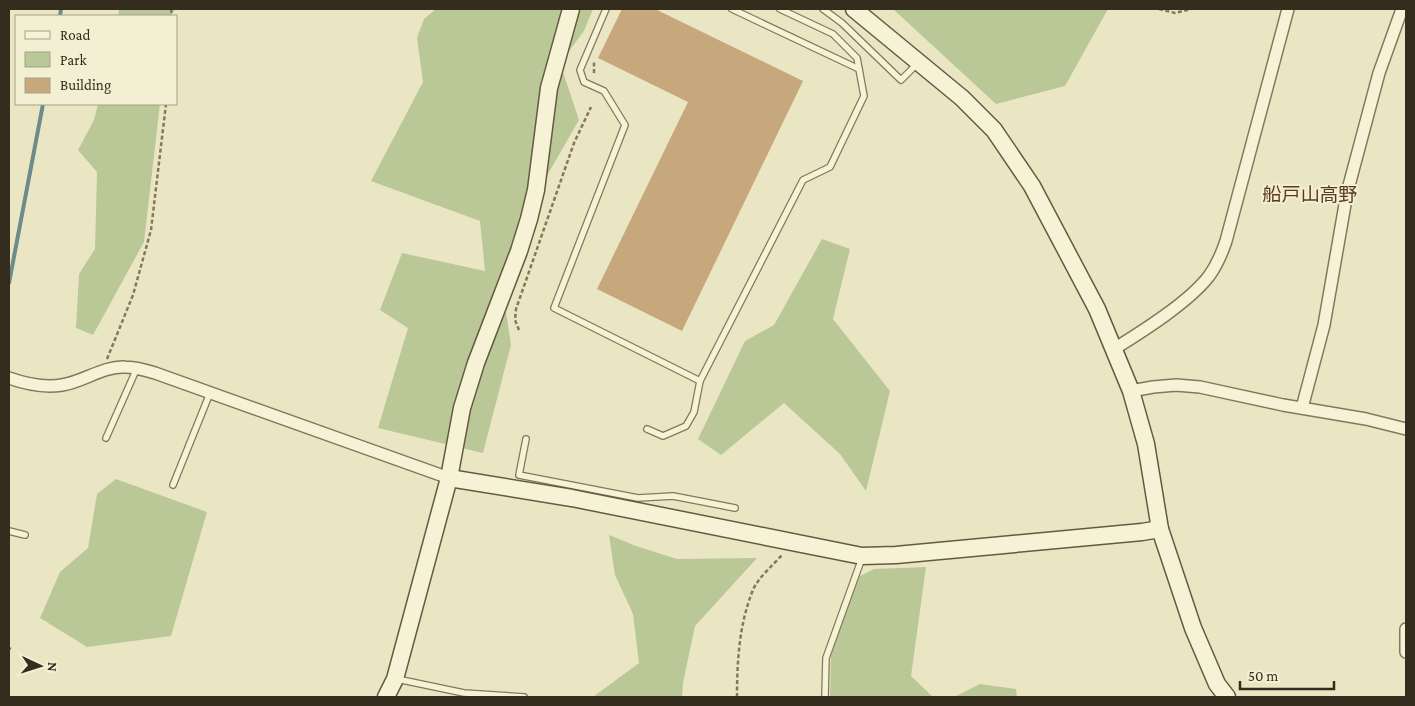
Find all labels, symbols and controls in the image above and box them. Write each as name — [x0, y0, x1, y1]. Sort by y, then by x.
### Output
legend — [15, 15, 178, 105]
text: Road — [60, 27, 91, 43]
text: Park — [60, 52, 87, 68]
text: Building — [60, 77, 111, 94]
district label: 船戸山高野 — [1262, 184, 1358, 205]
north arrow — [15, 641, 65, 691]
scale bar — [1240, 658, 1334, 690]
text: N — [45, 662, 61, 673]
text: 50 m — [1248, 668, 1278, 684]

